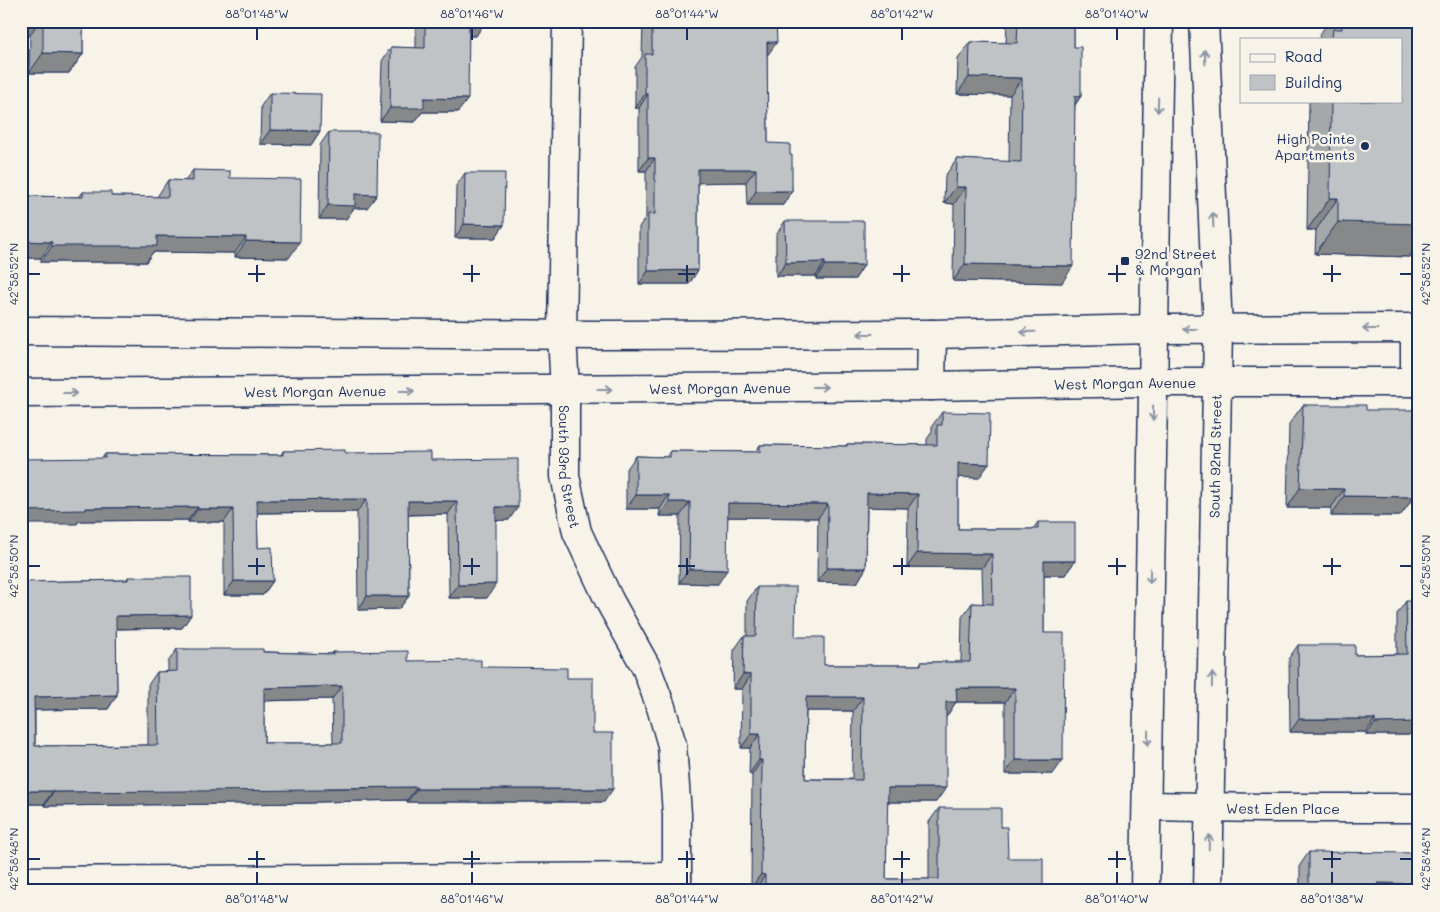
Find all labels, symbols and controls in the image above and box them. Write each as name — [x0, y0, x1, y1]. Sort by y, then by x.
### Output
text: 88°01'48"W — [225, 5, 289, 21]
text: 88°01'46"W — [440, 5, 504, 21]
text: 88°01'44"W — [655, 5, 719, 21]
text: 88°01'42"W — [870, 5, 934, 21]
text: 88°01'40"W — [1085, 5, 1149, 21]
legend — [1240, 38, 1402, 102]
text: Road — [1285, 46, 1322, 66]
one-way arrow — [1201, 50, 1210, 66]
text: Building — [1285, 72, 1342, 92]
one-way arrow — [1153, 96, 1163, 113]
place label: High Pointe Apartments — [1274, 129, 1355, 164]
marker: High Pointe Apartments — [1359, 140, 1371, 152]
one-way arrow — [1208, 212, 1217, 228]
text: 42°58'52"N — [5, 243, 21, 305]
text: 42°58'52"N — [1417, 243, 1433, 305]
place label: 92nd Street & Morgan — [1135, 244, 1217, 279]
marker: 92nd Street & Morgan — [1119, 255, 1131, 267]
one-way arrow — [1182, 324, 1198, 334]
one-way arrow — [1362, 324, 1378, 334]
one-way arrow — [1020, 327, 1036, 337]
one-way arrow — [857, 329, 874, 339]
street label: West Morgan Avenue — [1054, 372, 1196, 393]
street label: West Morgan Avenue — [649, 378, 791, 398]
street label: West Morgan Avenue — [244, 381, 386, 401]
one-way arrow — [812, 382, 828, 392]
one-way arrow — [596, 384, 613, 394]
one-way arrow — [399, 386, 415, 396]
one-way arrow — [62, 388, 78, 398]
street label: South 92nd Street — [1204, 394, 1226, 518]
one-way arrow — [1148, 404, 1158, 421]
street label: South 93rd Street — [556, 405, 585, 530]
text: 42°58'50"N — [5, 535, 21, 597]
text: 42°58'50"N — [1417, 535, 1433, 597]
one-way arrow — [1146, 567, 1155, 583]
one-way arrow — [1207, 672, 1217, 688]
one-way arrow — [1143, 730, 1153, 746]
street label: West Eden Place — [1226, 798, 1340, 818]
text: 42°58'48"N — [5, 828, 21, 890]
text: 42°58'48"N — [1417, 828, 1433, 890]
one-way arrow — [1205, 834, 1214, 850]
text: 88°01'48"W — [225, 890, 289, 906]
text: 88°01'46"W — [440, 890, 504, 906]
text: 88°01'44"W — [655, 890, 719, 906]
text: 88°01'42"W — [870, 890, 934, 906]
text: 88°01'40"W — [1085, 890, 1149, 906]
text: 88°01'38"W — [1300, 890, 1364, 906]

